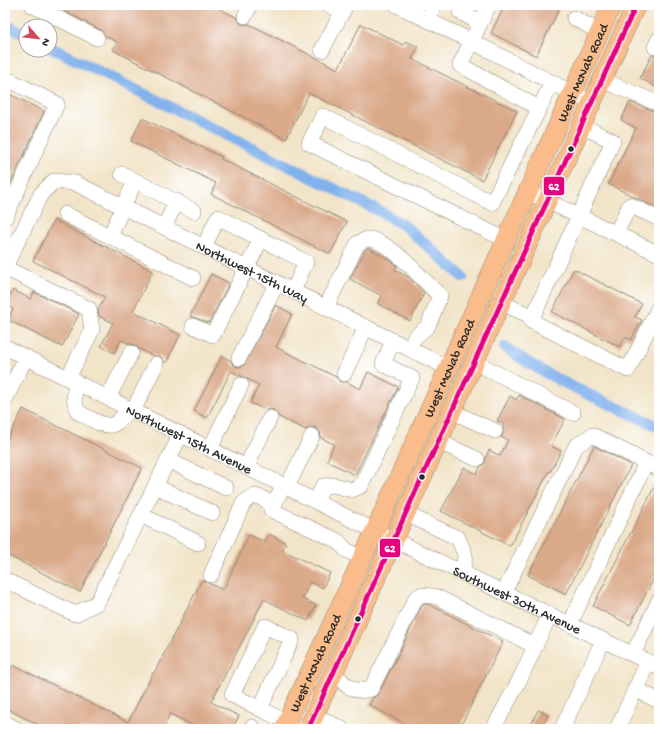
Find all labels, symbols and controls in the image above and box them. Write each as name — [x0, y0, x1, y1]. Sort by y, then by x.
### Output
north arrow — [18, 18, 58, 58]
street label: West McNab Road — [554, 20, 614, 125]
text: N — [38, 36, 52, 48]
unlabelled marker — [566, 144, 576, 154]
line badge: 62 — [543, 176, 565, 196]
text: 62 — [549, 182, 560, 194]
street label: Northwest 15th Way — [192, 238, 310, 308]
street label: West McNab Road — [421, 315, 481, 421]
street label: Northwest 15th Avenue — [122, 402, 255, 480]
unlabelled marker — [417, 472, 427, 482]
line badge: 62 — [379, 538, 401, 558]
text: 62 — [385, 544, 396, 556]
street label: Southwest 30th Avenue — [449, 564, 584, 640]
street label: West McNab Road — [287, 610, 347, 715]
unlabelled marker — [353, 614, 363, 624]

